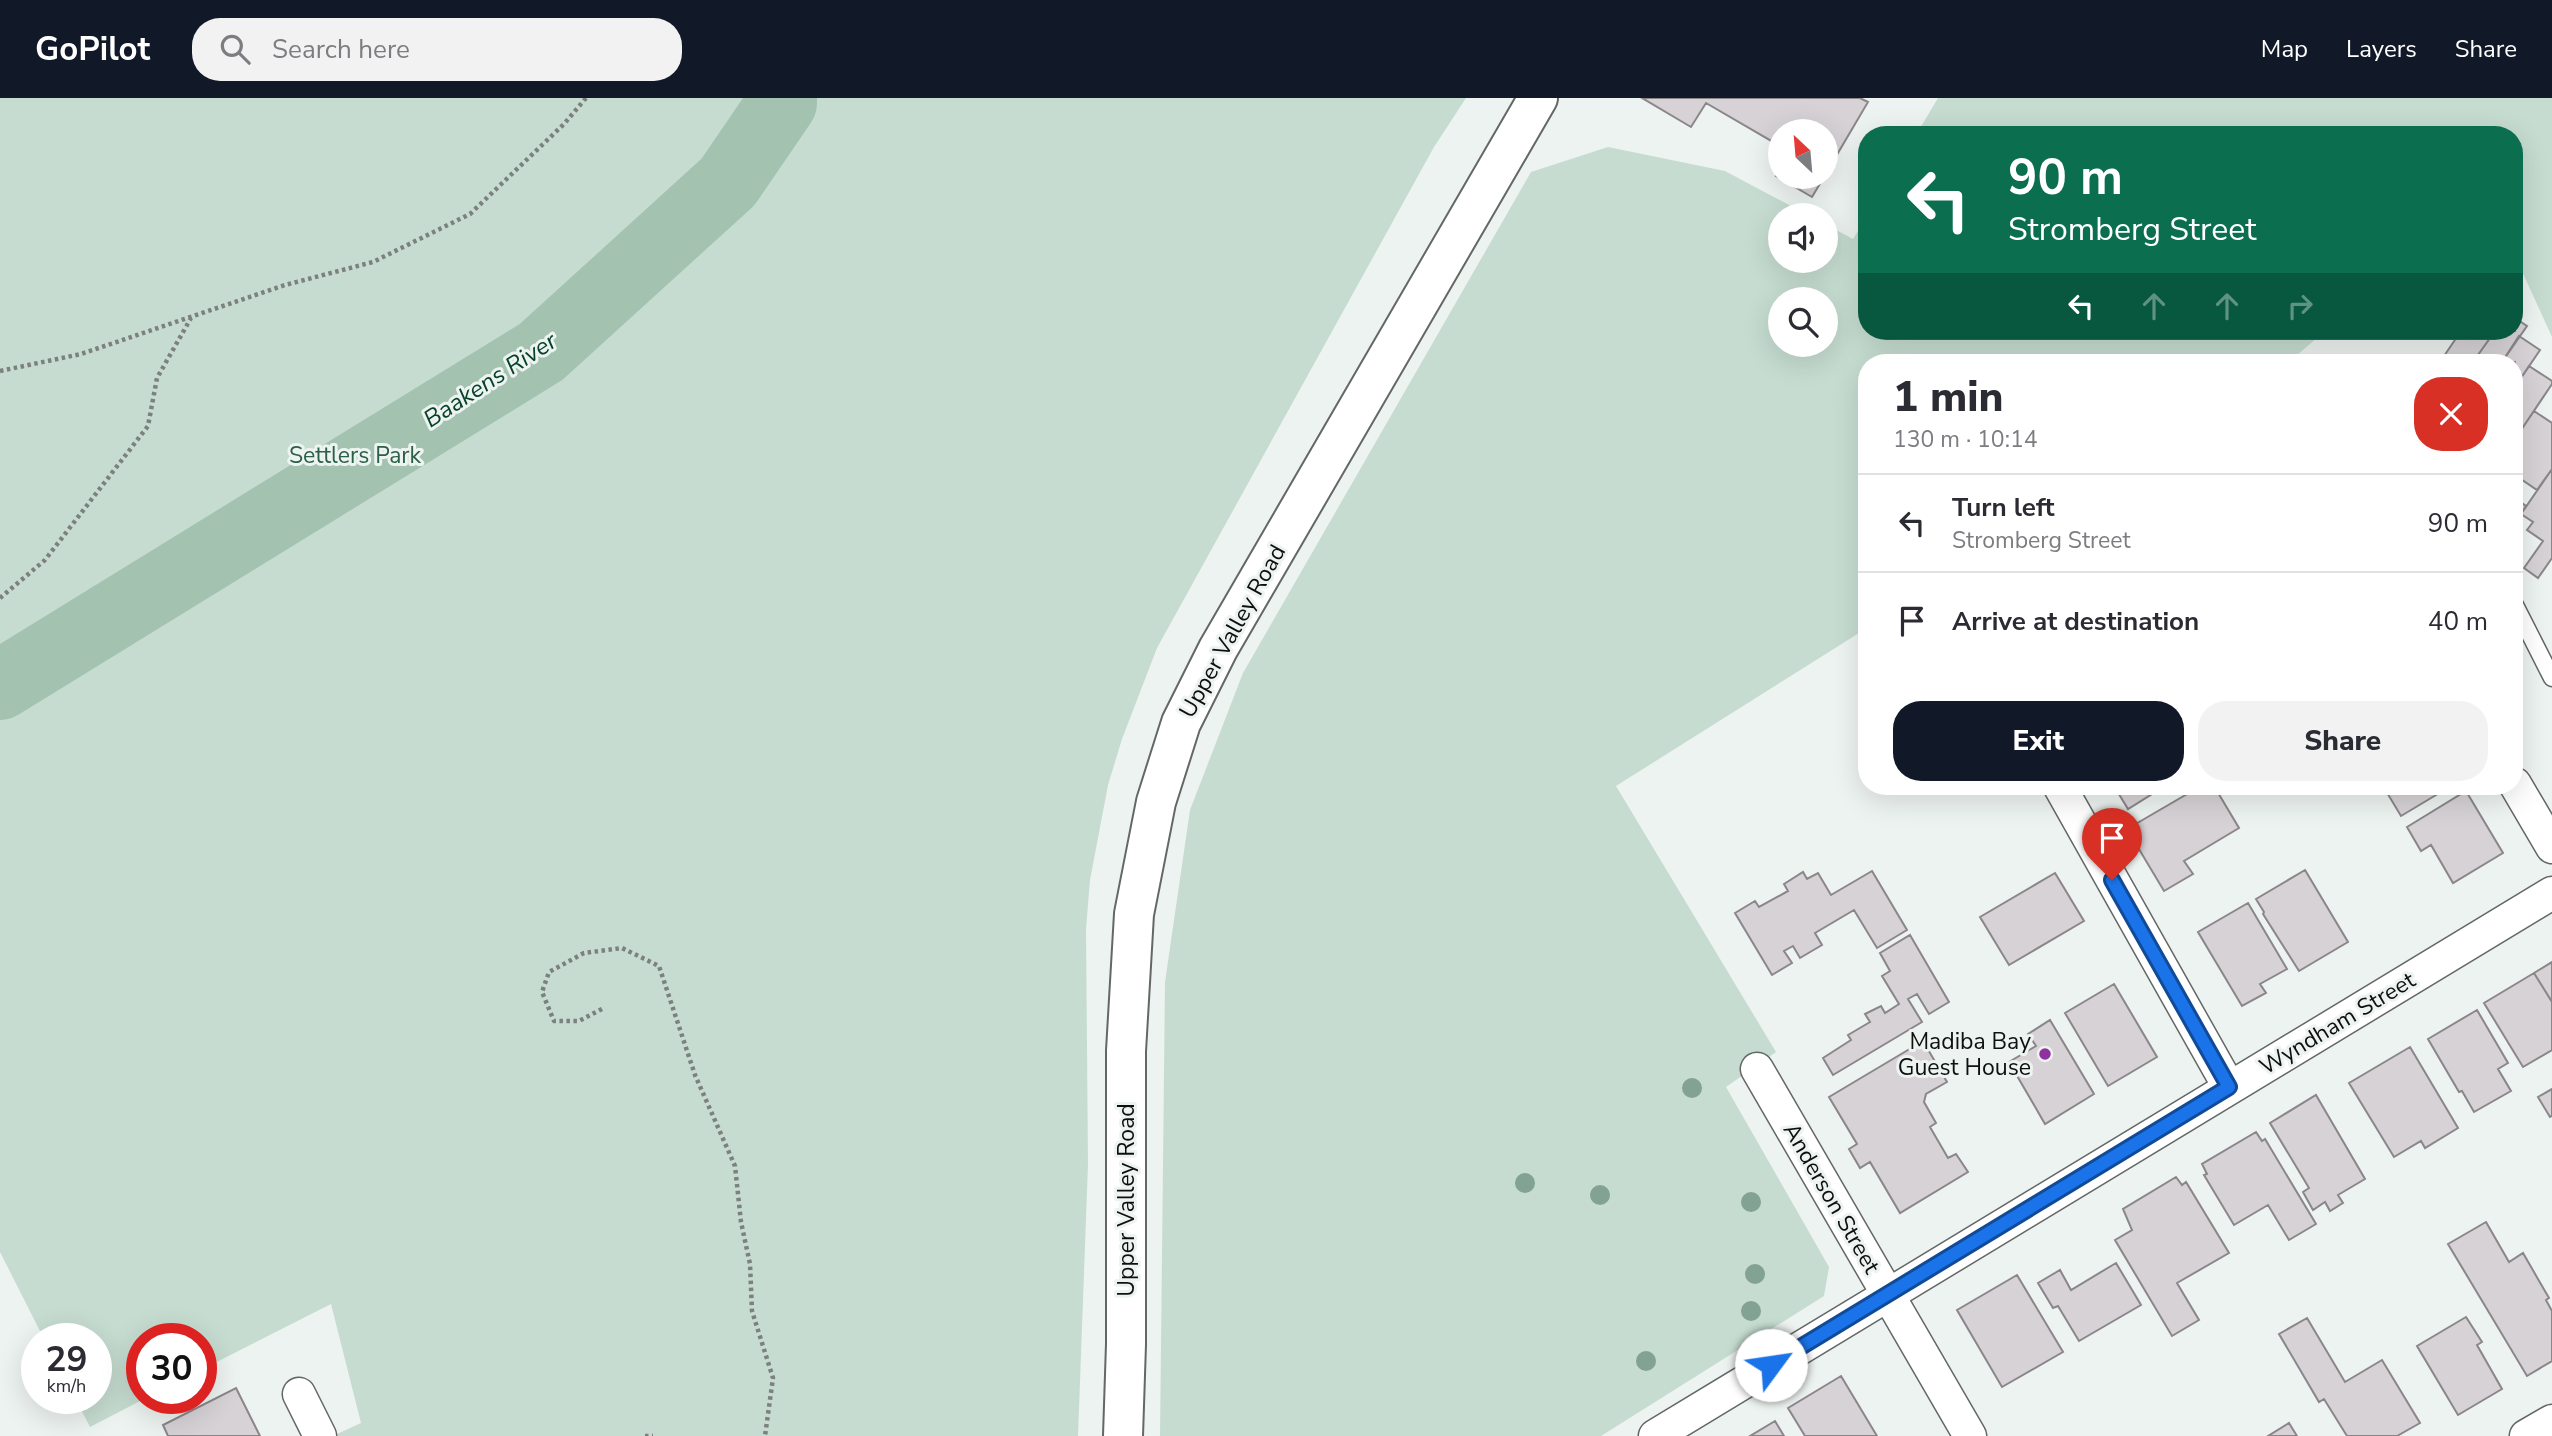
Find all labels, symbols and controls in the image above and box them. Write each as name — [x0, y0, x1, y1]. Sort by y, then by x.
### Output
search box — [192, 18, 682, 81]
text: GoPilot — [35, 27, 150, 72]
icon: search — [216, 30, 254, 68]
text: Search here — [272, 32, 410, 67]
text: Map — [2261, 33, 2308, 65]
text: Layers — [2346, 33, 2417, 65]
text: Share — [2455, 33, 2517, 65]
north arrow — [1768, 119, 1838, 189]
map controls — [1768, 119, 1838, 357]
text: 90 m — [2008, 144, 2123, 211]
icon: left — [1893, 154, 1984, 245]
button: sound — [1768, 203, 1838, 273]
text: Stromberg Street — [2008, 208, 2256, 251]
button: search — [1768, 287, 1838, 357]
icon: left — [2062, 287, 2100, 325]
icon: ahead — [2135, 287, 2173, 325]
icon: ahead — [2208, 287, 2246, 325]
icon: right — [2281, 287, 2319, 325]
water label: Baakens River — [417, 324, 564, 435]
text: 1 min — [1893, 369, 2003, 426]
button: close — [2414, 377, 2488, 451]
text: 130 m · 10:14 — [1893, 424, 2038, 455]
park label: Settlers Park — [289, 440, 422, 471]
text: Turn left — [1952, 490, 2055, 525]
icon: left — [1893, 504, 1931, 542]
text: 90 m — [2428, 506, 2488, 541]
text: Stromberg Street — [1952, 525, 2131, 556]
street label: Upper Valley Road — [1172, 539, 1293, 723]
icon: arrive — [1893, 602, 1931, 640]
text: Arrive at destination — [1952, 604, 2199, 639]
text: 40 m — [2428, 604, 2488, 639]
button: Exit — [1893, 701, 2184, 781]
button: Share — [2198, 701, 2488, 781]
pin — [2082, 808, 2142, 880]
icon: arrive — [2093, 819, 2131, 857]
street label: Wyndham Street — [2254, 964, 2422, 1082]
place label: Madiba Bay Guest House — [1898, 1026, 2031, 1083]
marker: Madiba Bay Guest House — [2037, 1046, 2053, 1062]
street label: Upper Valley Road — [1111, 1103, 1142, 1297]
street label: Anderson Street — [1776, 1117, 1888, 1280]
speed limit sign: 30 — [126, 1323, 217, 1414]
position arrow — [1734, 1328, 1808, 1402]
text: 29 — [45, 1336, 88, 1383]
text: km/h — [47, 1374, 86, 1398]

